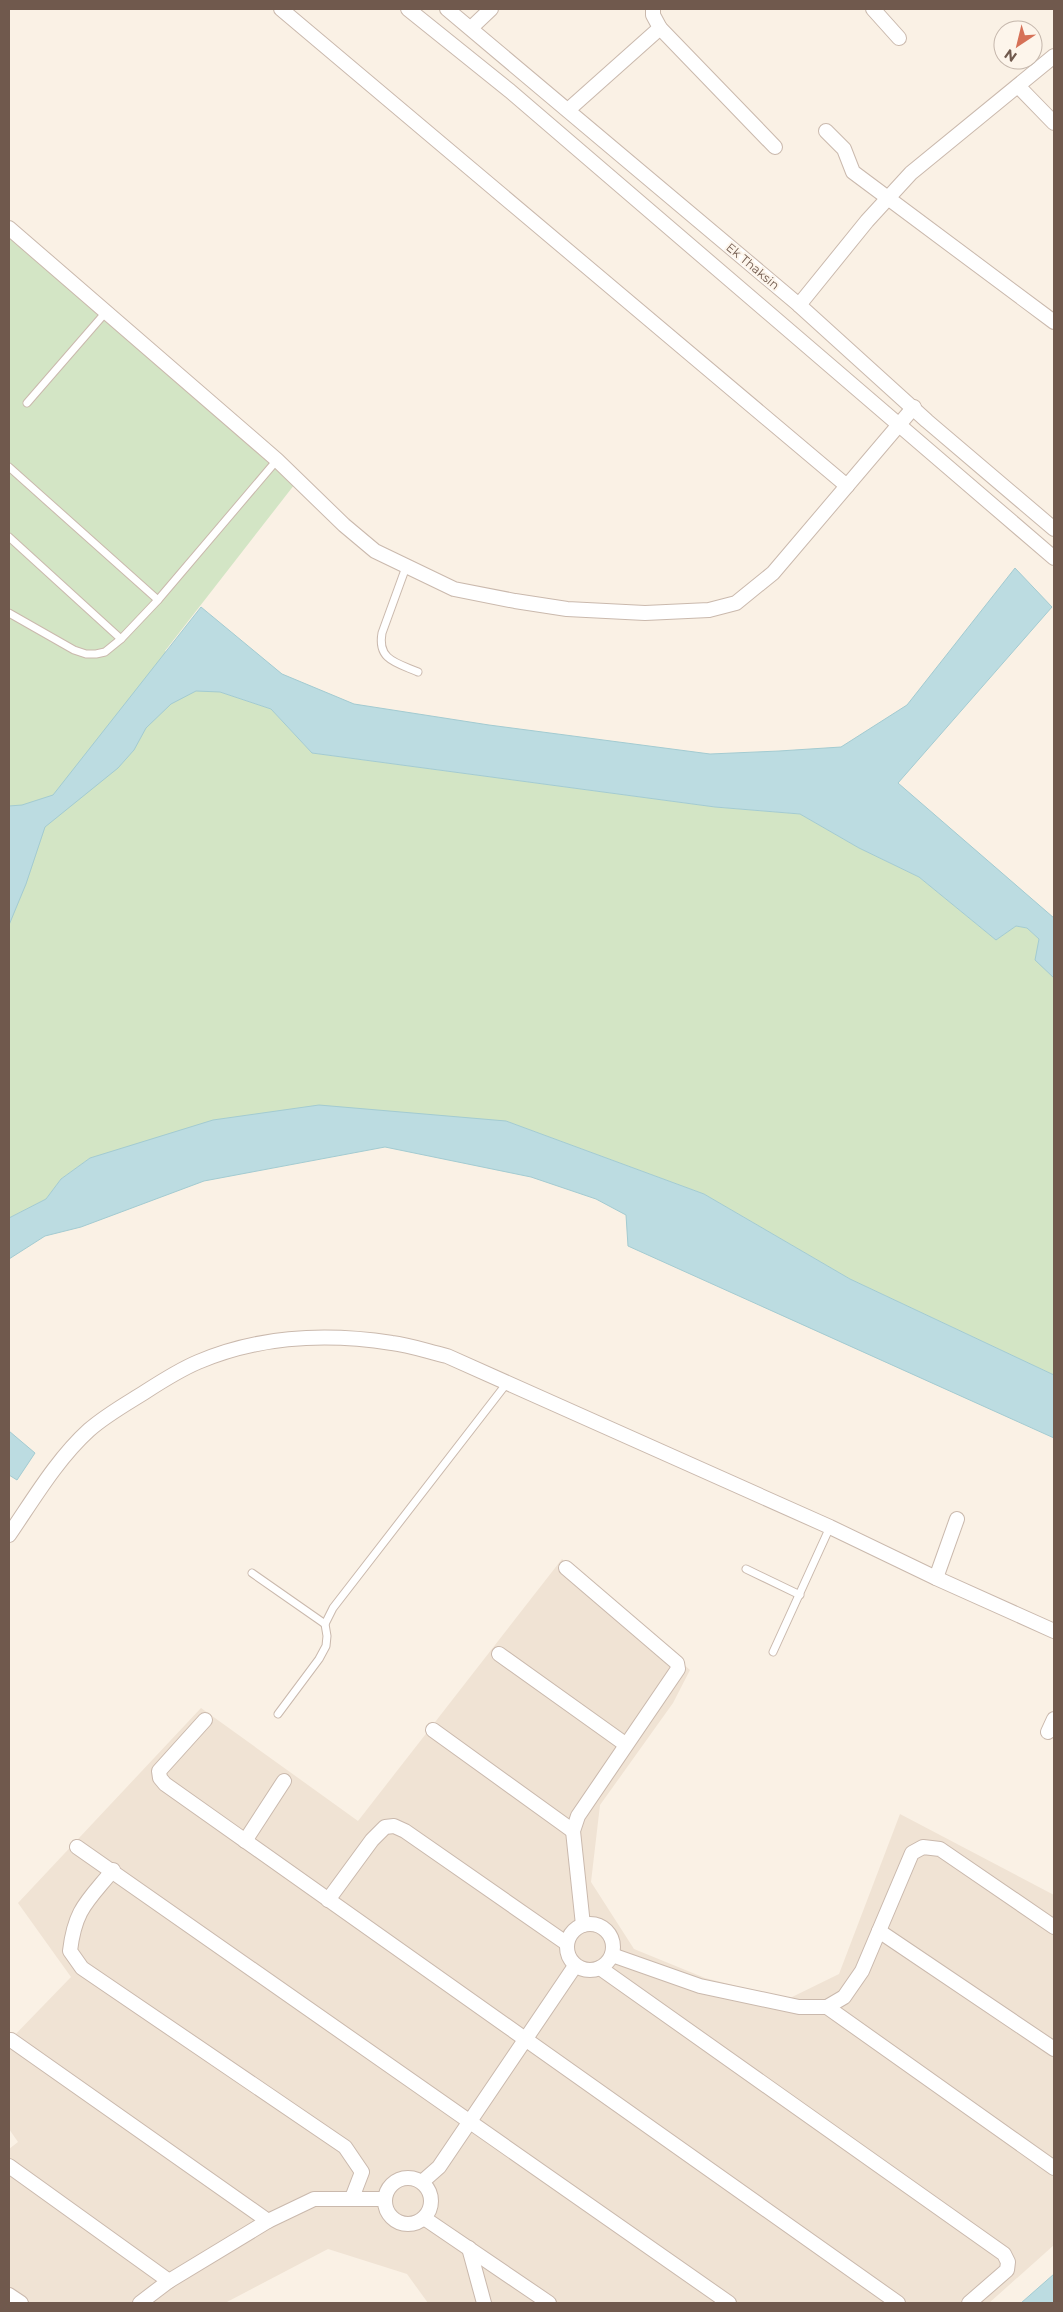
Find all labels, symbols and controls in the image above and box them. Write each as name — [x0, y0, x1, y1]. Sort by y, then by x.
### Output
north arrow — [993, 20, 1043, 70]
text: N — [1001, 45, 1020, 66]
street label: Ek Thaksin — [723, 239, 783, 293]

